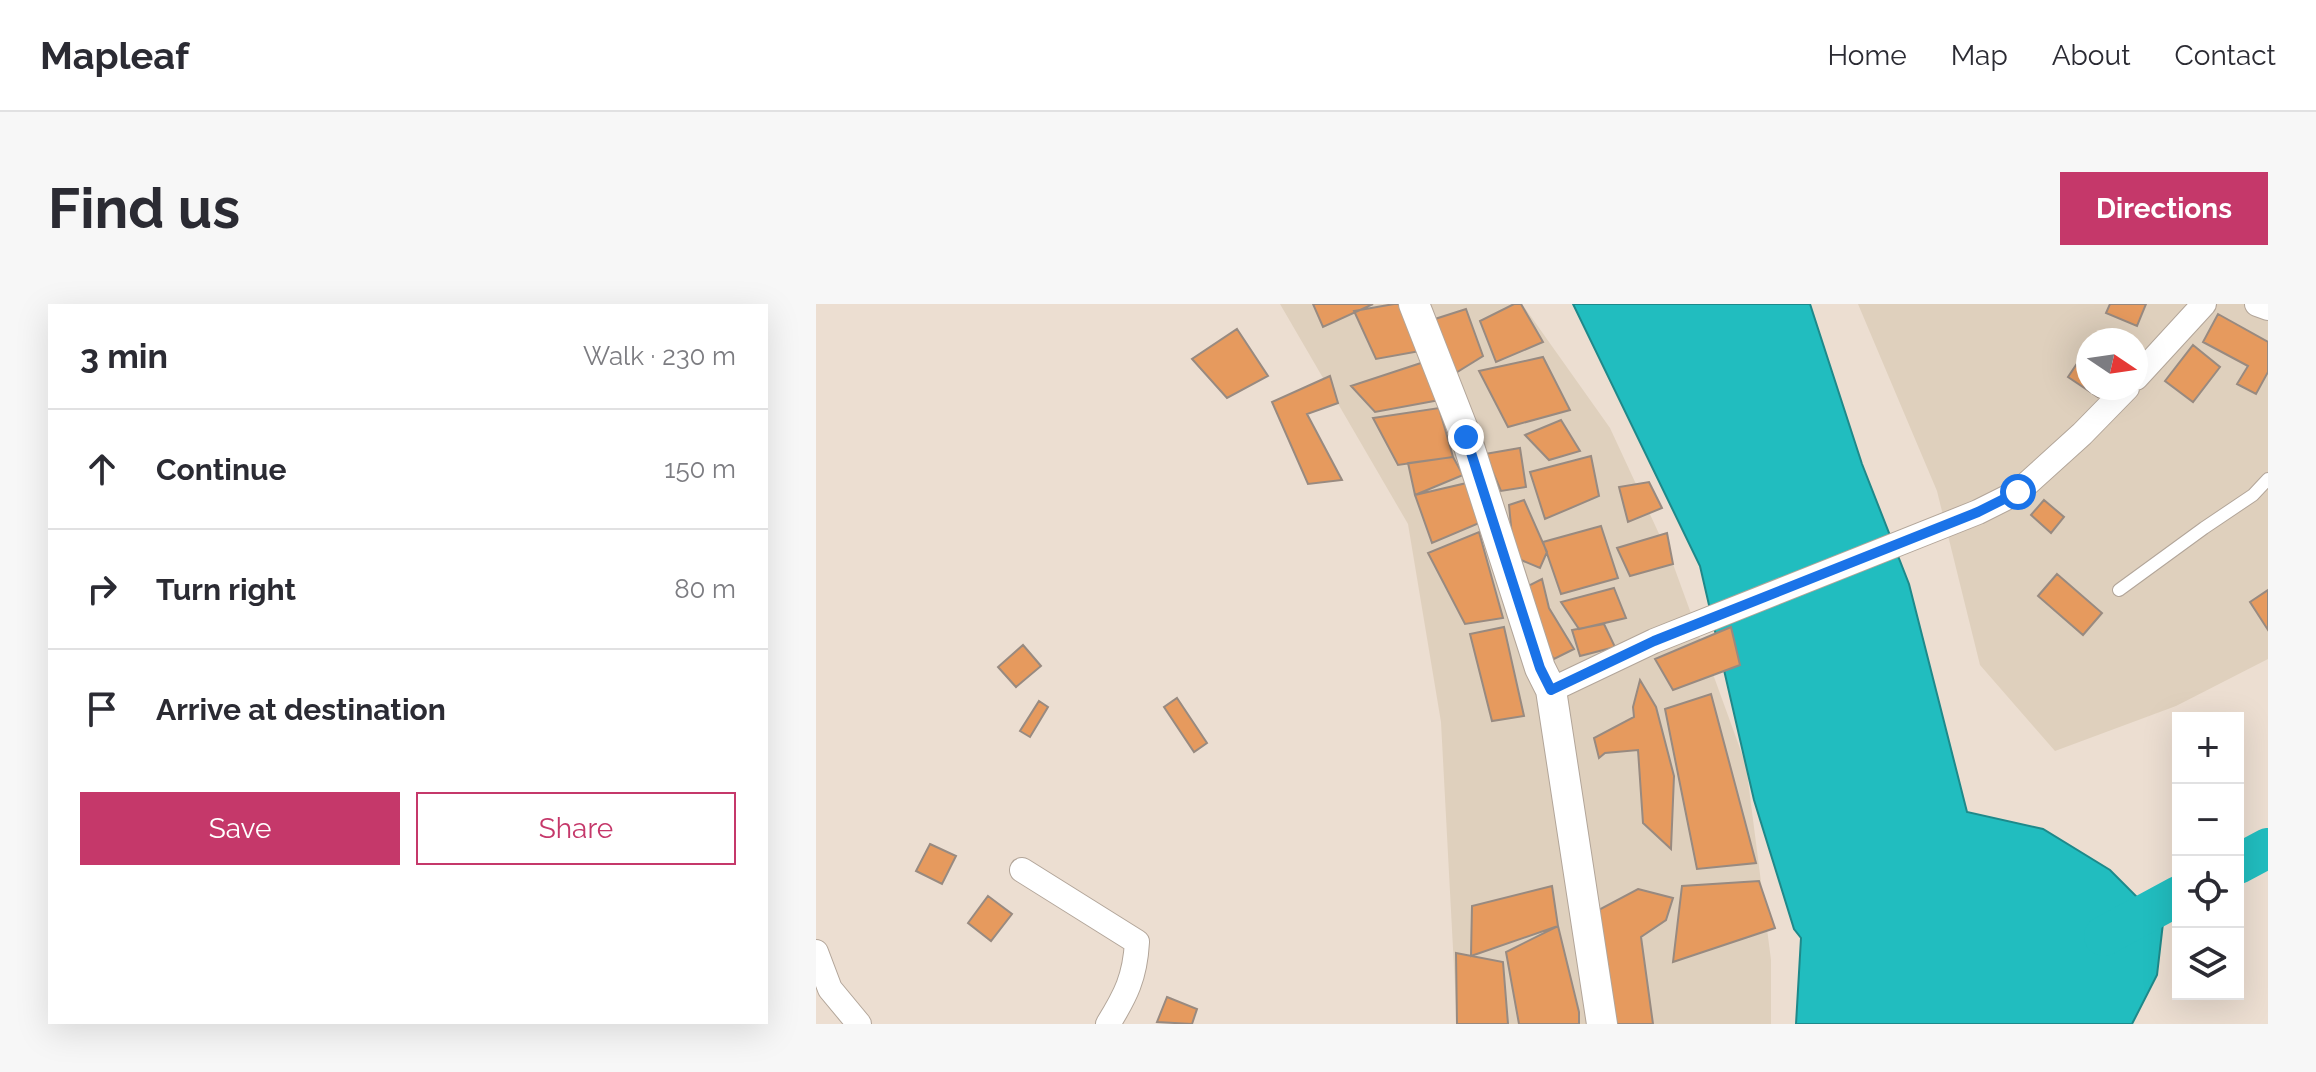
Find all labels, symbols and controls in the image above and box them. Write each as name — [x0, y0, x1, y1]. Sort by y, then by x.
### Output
text: Mapleaf — [40, 33, 189, 78]
text: Home — [1827, 39, 1907, 72]
text: Map — [1951, 39, 2008, 72]
text: About — [2052, 39, 2131, 72]
text: Contact — [2175, 39, 2276, 72]
button: Directions — [2060, 172, 2268, 245]
text: Find us — [48, 175, 240, 241]
north arrow — [2076, 328, 2148, 400]
text: 3 min — [80, 336, 168, 376]
text: Walk · 230 m — [583, 341, 736, 371]
route end — [1448, 419, 1484, 455]
icon: ahead — [80, 447, 124, 491]
text: Continue — [156, 452, 287, 487]
text: 150 m — [664, 454, 736, 484]
route start — [2000, 474, 2036, 510]
icon: right — [80, 567, 124, 611]
text: Turn right — [156, 572, 296, 607]
text: 80 m — [674, 574, 736, 604]
icon: arrive — [80, 687, 124, 731]
text: Arrive at destination — [156, 692, 446, 727]
map controls — [2172, 712, 2244, 1000]
button: + — [2172, 712, 2244, 784]
button: − — [2172, 784, 2244, 856]
button: Save — [80, 792, 400, 865]
button: Share — [416, 792, 736, 865]
button: locate — [2172, 856, 2244, 928]
button: layers — [2172, 928, 2244, 1000]

